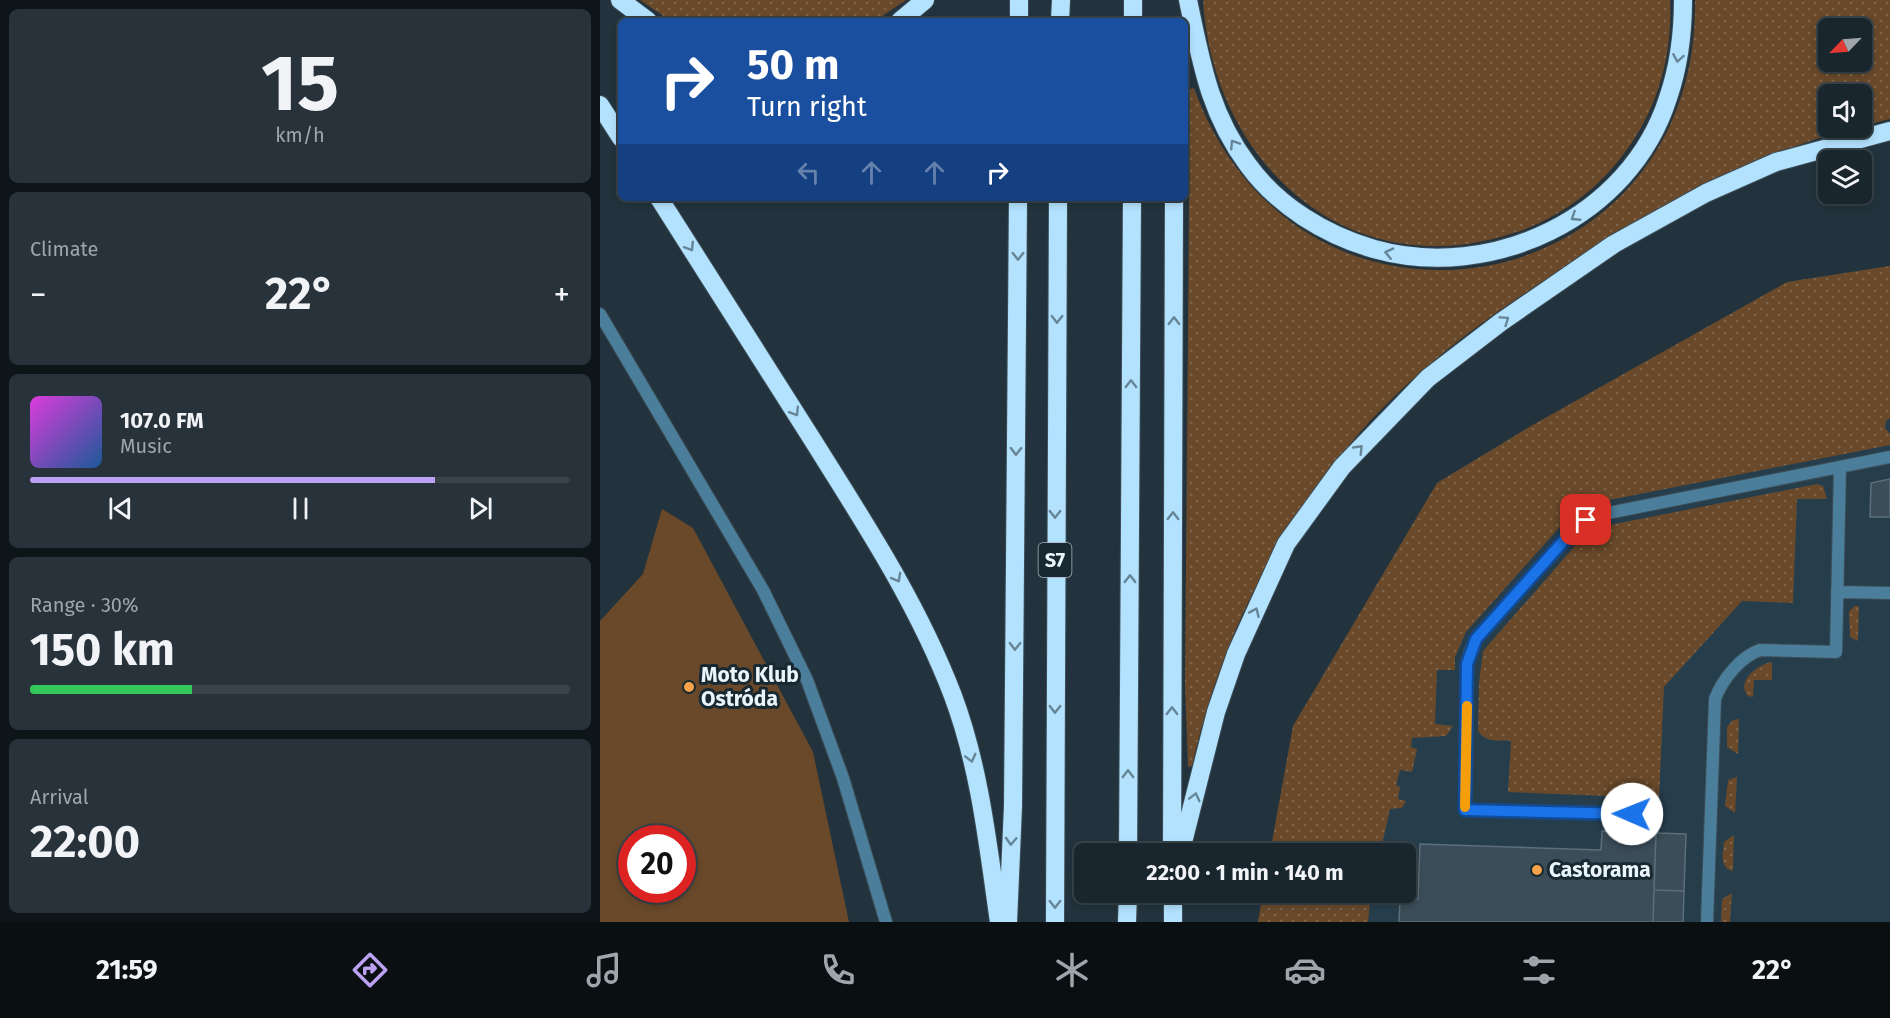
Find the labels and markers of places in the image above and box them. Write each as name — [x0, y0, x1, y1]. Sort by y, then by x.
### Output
pin — [1560, 494, 1611, 545]
place label: Moto Klub Ostróda — [701, 662, 799, 712]
marker: Moto Klub Ostróda — [682, 680, 696, 694]
place label: Castorama — [1549, 857, 1651, 883]
marker: Castorama — [1530, 863, 1544, 877]

